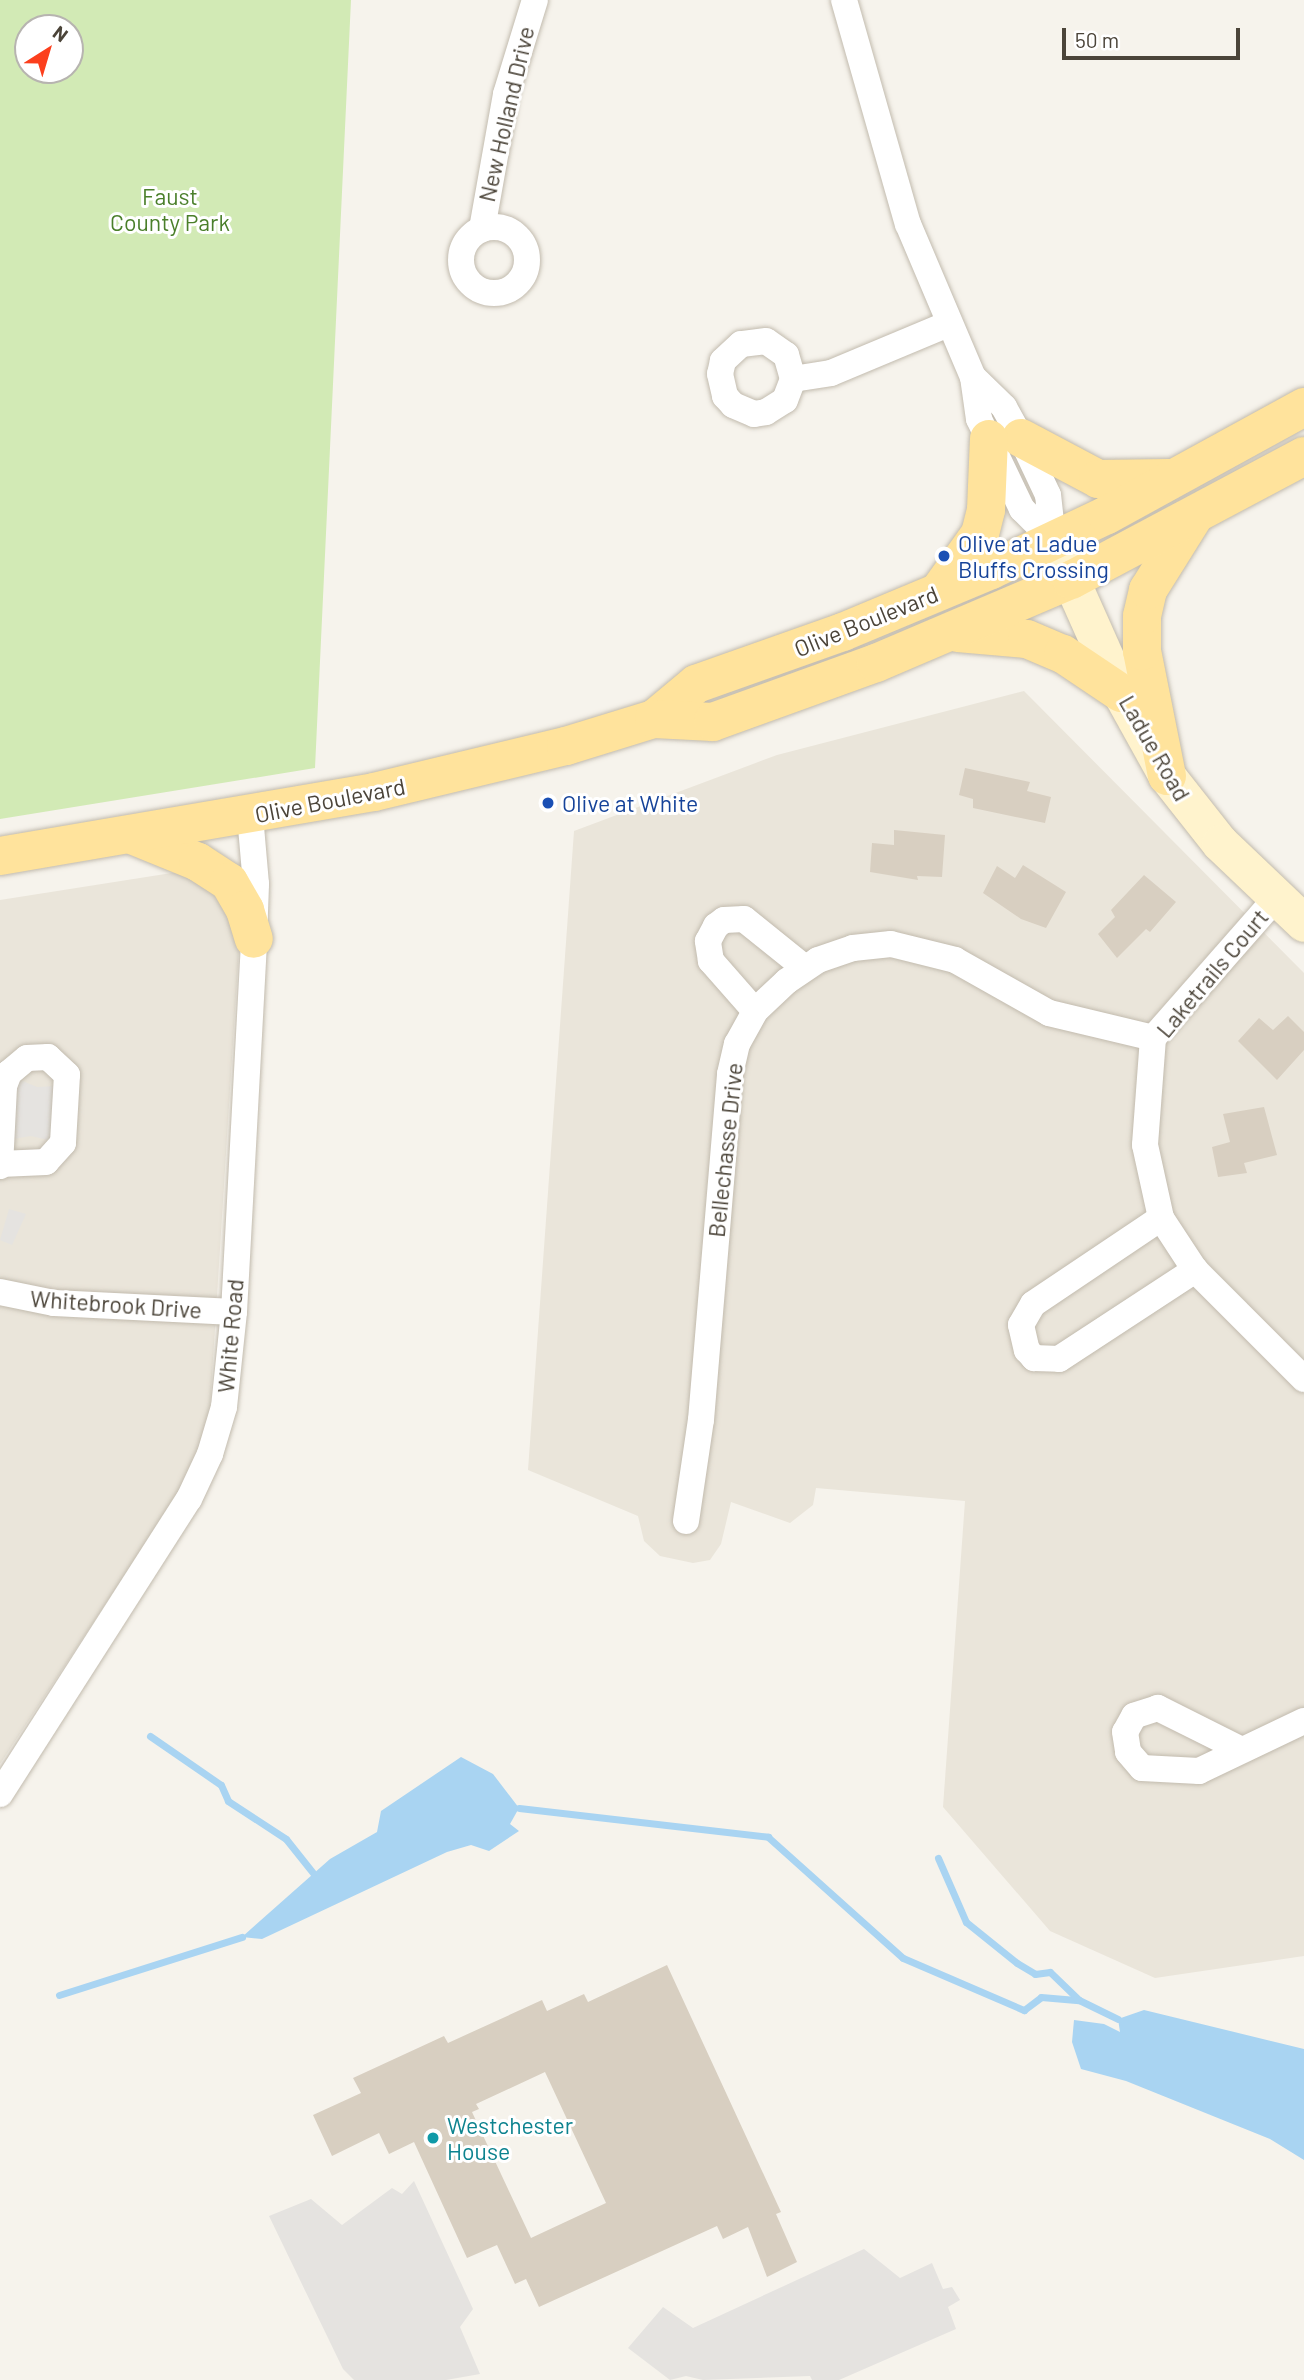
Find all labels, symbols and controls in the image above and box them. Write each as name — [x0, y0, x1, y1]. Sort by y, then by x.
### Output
north arrow — [14, 14, 84, 84]
scale bar — [1066, 14, 1244, 58]
text: N — [49, 20, 73, 46]
street label: New Holland Drive — [472, 24, 540, 204]
text: 50 m — [1075, 27, 1119, 52]
park label: Faust County Park — [110, 182, 230, 236]
place label: Olive at Ladue Bluffs Crossing — [958, 529, 1109, 583]
marker: Olive at Ladue Bluffs Crossing — [936, 548, 952, 564]
street label: Olive Boulevard — [790, 580, 942, 662]
street label: Ladue Road — [1114, 690, 1196, 806]
street label: Olive Boulevard — [252, 772, 408, 828]
place label: Olive at White — [562, 789, 698, 817]
marker: Olive at White — [540, 795, 556, 811]
street label: Laketrails Court — [1150, 903, 1274, 1043]
street label: Bellechasse Drive — [702, 1061, 748, 1239]
street label: White Road — [211, 1278, 249, 1394]
street label: Whitebrook Drive — [29, 1284, 203, 1324]
place label: Westchester House — [447, 2111, 573, 2165]
marker: Westchester House — [425, 2130, 441, 2146]

